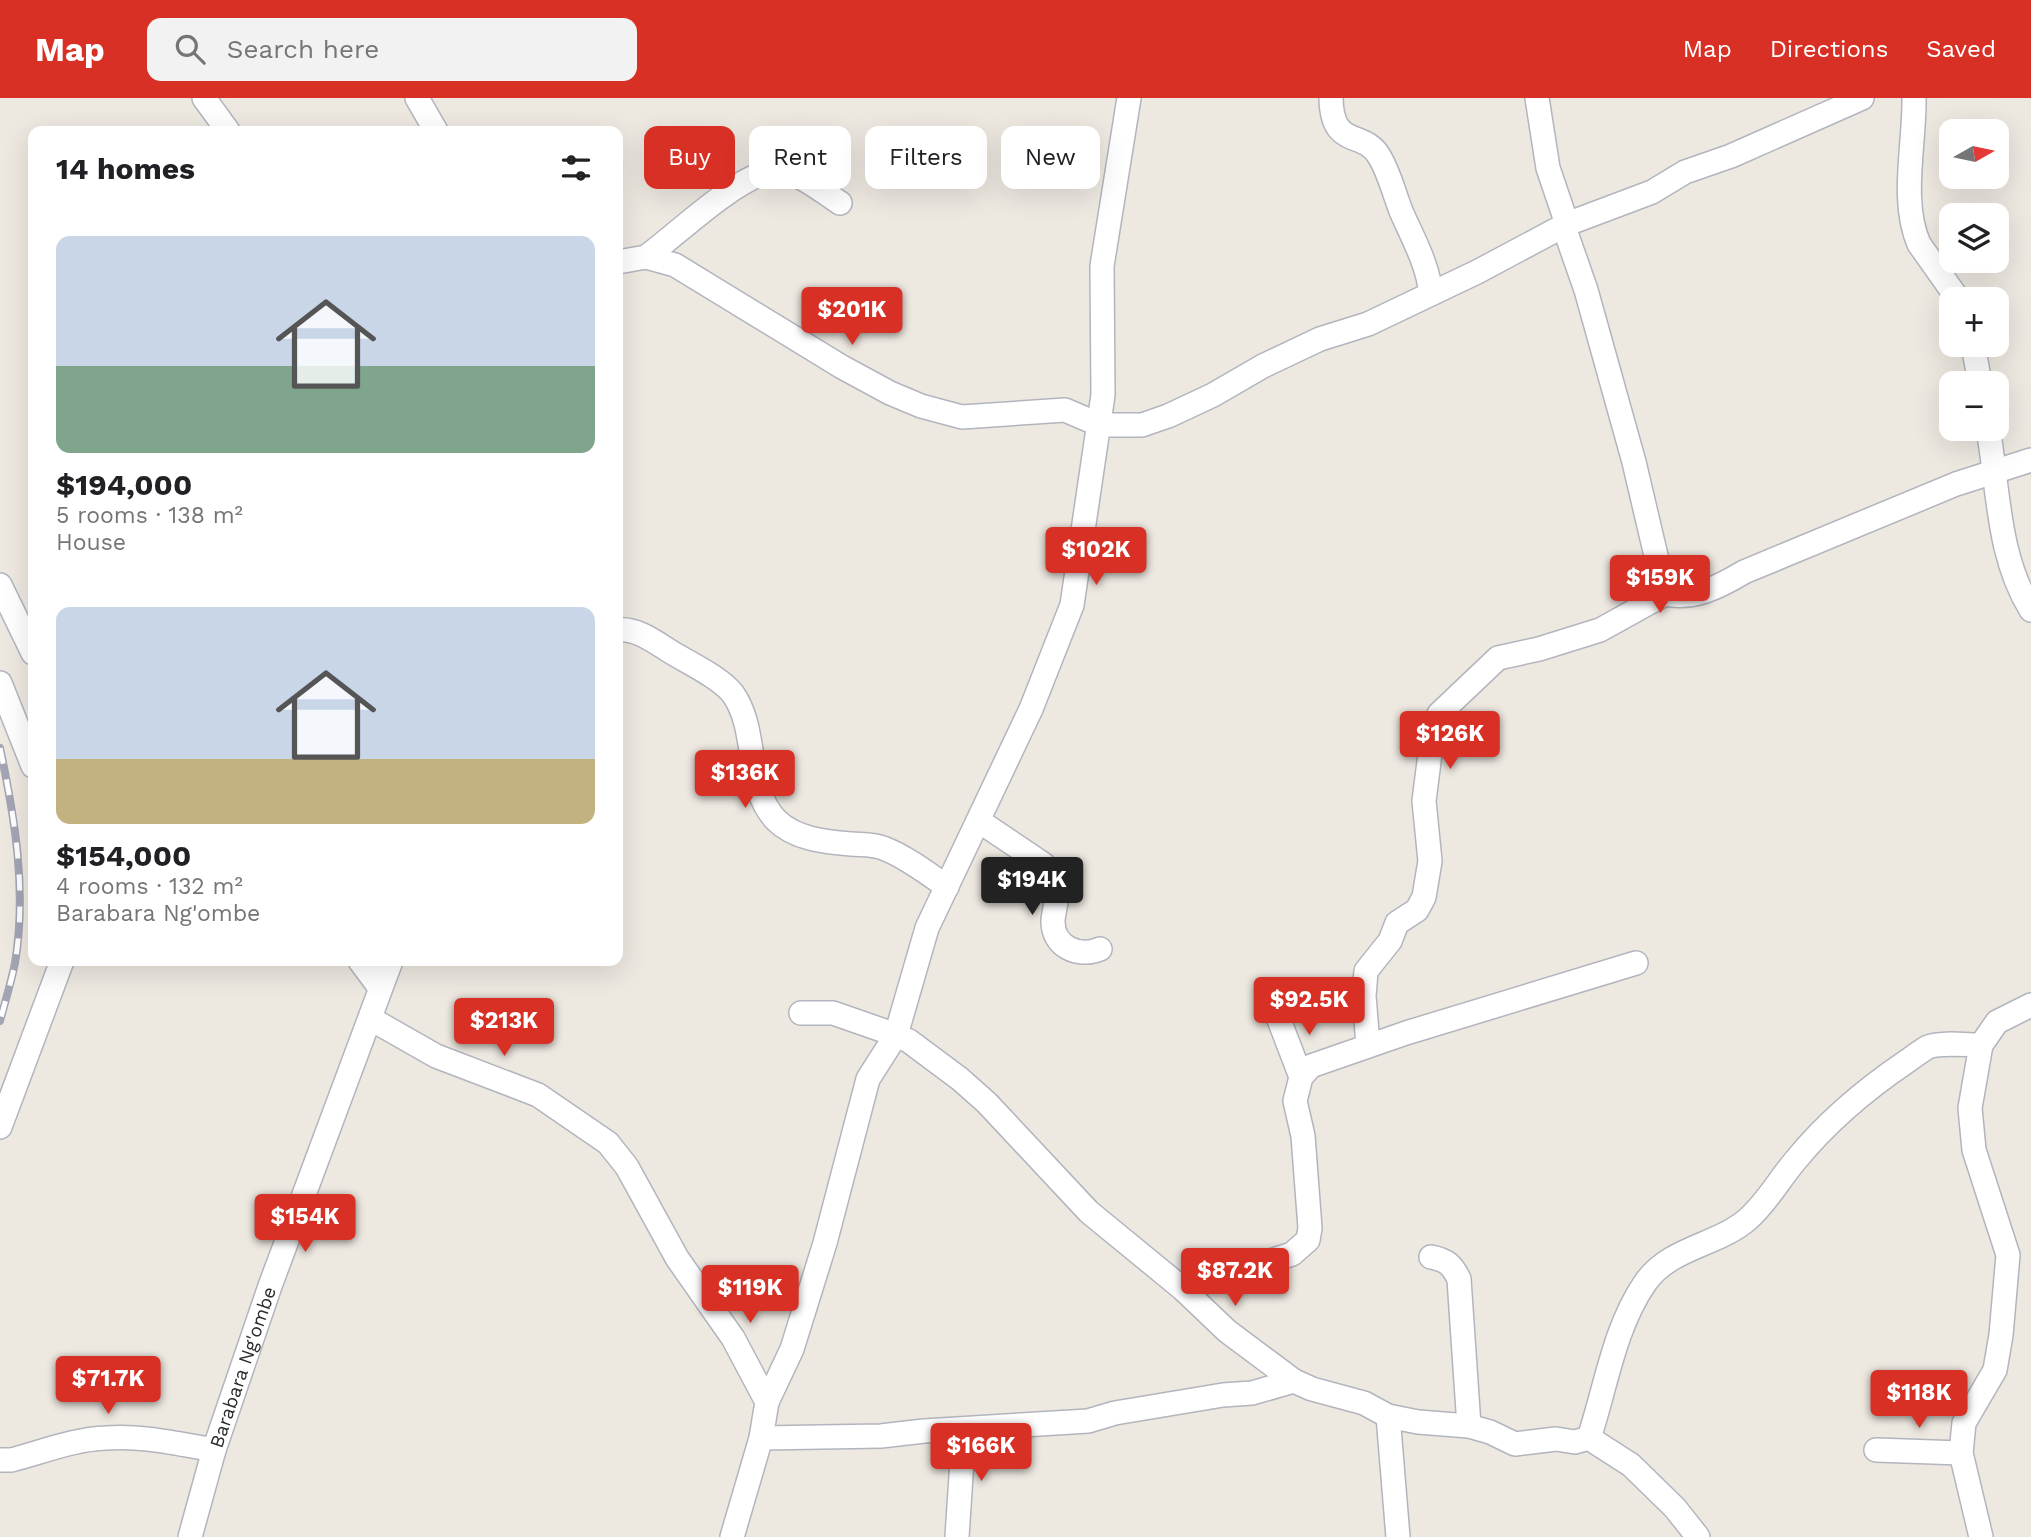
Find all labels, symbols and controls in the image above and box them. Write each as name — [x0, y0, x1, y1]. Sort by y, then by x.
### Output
search box — [147, 18, 637, 81]
text: Map — [35, 30, 105, 69]
icon: search — [171, 30, 209, 68]
text: Search here — [227, 34, 379, 64]
text: Map — [1683, 35, 1732, 63]
text: Directions — [1770, 35, 1888, 63]
text: Saved — [1926, 35, 1996, 63]
north arrow — [1939, 119, 2009, 189]
map controls — [1939, 119, 2009, 441]
chip: Buy — [644, 126, 735, 189]
chip: Rent — [749, 126, 851, 189]
chip: Filters — [865, 126, 987, 189]
chip: New — [1001, 126, 1100, 189]
icon: filters — [557, 149, 595, 187]
text: 14 homes — [56, 151, 195, 186]
button: layers — [1939, 203, 2009, 273]
icon: home — [263, 281, 389, 407]
button: + — [1939, 287, 2009, 357]
pin: $201K — [803, 288, 901, 347]
text: $201K — [817, 296, 887, 323]
button: − — [1939, 371, 2009, 441]
text: $194,000 — [56, 467, 192, 502]
text: 5 rooms · 138 m² — [56, 502, 243, 529]
pin: $102K — [1047, 528, 1145, 587]
text: House — [56, 529, 126, 556]
text: $102K — [1061, 536, 1131, 563]
pin: $159K — [1611, 556, 1709, 615]
text: $159K — [1626, 564, 1694, 591]
icon: home — [263, 652, 389, 778]
pin: $126K — [1401, 712, 1499, 771]
text: $126K — [1416, 720, 1484, 747]
pin: $136K — [696, 750, 794, 810]
text: $136K — [711, 759, 779, 786]
text: $154,000 — [56, 838, 191, 873]
pin: $194K — [983, 858, 1081, 917]
text: $194K — [997, 866, 1067, 893]
text: 4 rooms · 132 m² — [56, 873, 243, 900]
text: Barabara Ng'ombe — [56, 900, 260, 927]
pin: $92.5K — [1252, 978, 1366, 1037]
text: $92.5K — [1270, 986, 1348, 1013]
pin: $213K — [455, 998, 553, 1058]
text: $213K — [470, 1007, 538, 1034]
pin: $154K — [256, 1194, 354, 1254]
text: $154K — [271, 1203, 339, 1230]
pin: $87.2K — [1178, 1248, 1292, 1308]
text: $87.2K — [1197, 1257, 1273, 1284]
pin: $119K — [701, 1266, 799, 1325]
text: $119K — [718, 1274, 782, 1301]
street label: Barabara Ng'ombe — [204, 1283, 281, 1451]
pin: $71.7K — [51, 1356, 165, 1416]
text: $71.7K — [72, 1365, 144, 1392]
pin: $118K — [1870, 1370, 1968, 1430]
text: $118K — [1887, 1379, 1951, 1406]
pin: $166K — [932, 1424, 1030, 1483]
text: $166K — [947, 1432, 1015, 1459]

